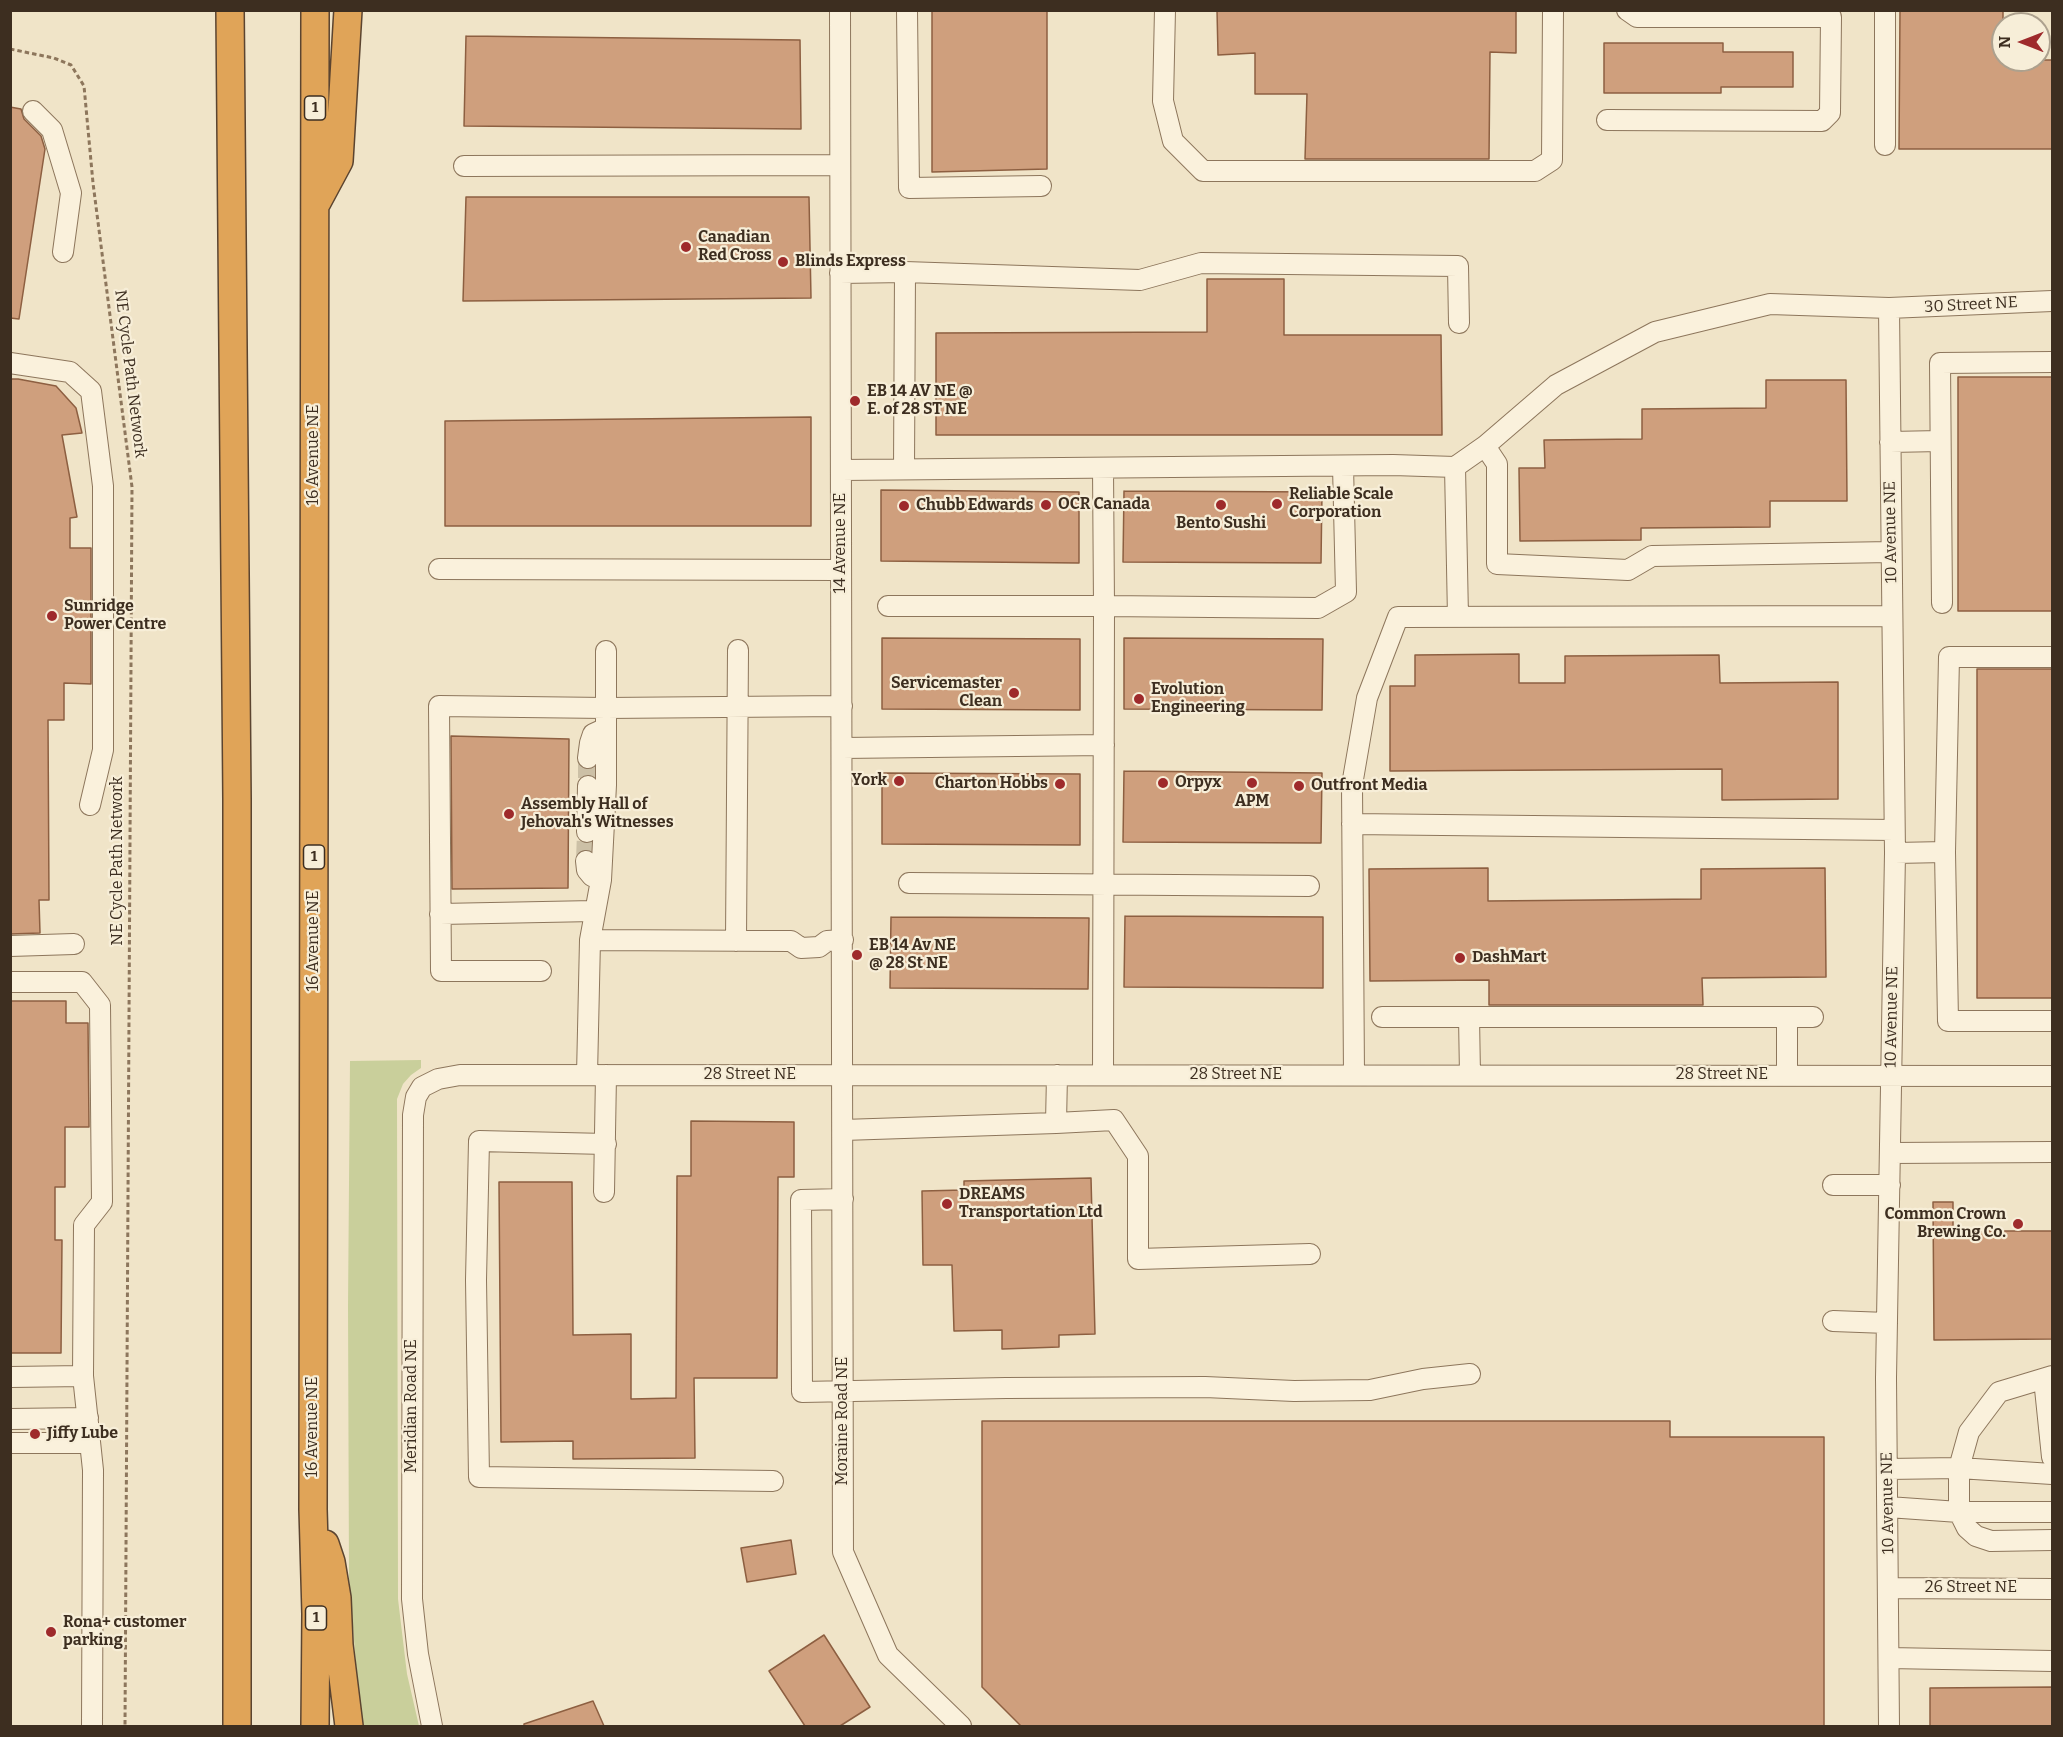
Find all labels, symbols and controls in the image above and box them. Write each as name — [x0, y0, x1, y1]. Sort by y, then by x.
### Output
north arrow — [1991, 12, 2051, 72]
text: N — [1995, 36, 2014, 48]
road number: 1 — [304, 96, 326, 120]
place label: Canadian Red Cross — [698, 228, 772, 266]
marker: Canadian Red Cross — [679, 240, 693, 254]
place label: Blinds Express — [795, 252, 906, 272]
marker: Blinds Express — [776, 255, 790, 269]
street label: NE Cycle Path Network — [110, 289, 150, 459]
street label: 30 Street NE — [1924, 293, 2018, 317]
place label: EB 14 AV NE @ E. of 28 ST NE — [867, 382, 973, 420]
marker: EB 14 AV NE @ E. of 28 ST NE — [848, 394, 862, 408]
street label: 16 Avenue NE — [304, 404, 324, 506]
street label: 10 Avenue NE — [1881, 481, 1901, 583]
place label: Reliable Scale Corporation — [1289, 485, 1393, 523]
street label: 14 Avenue NE — [831, 492, 851, 594]
place label: OCR Canada — [1058, 495, 1150, 515]
place label: Chubb Edwards — [916, 496, 1033, 516]
marker: Reliable Scale Corporation — [1270, 497, 1284, 511]
marker: OCR Canada — [1039, 498, 1053, 512]
marker: Bento Sushi — [1214, 498, 1228, 512]
marker: Chubb Edwards — [897, 499, 911, 513]
place label: Bento Sushi — [1176, 514, 1266, 534]
place label: Sunridge Power Centre — [64, 597, 166, 635]
marker: Sunridge Power Centre — [45, 609, 59, 623]
place label: Servicemaster Clean — [891, 674, 1002, 712]
place label: Evolution Engineering — [1151, 680, 1245, 718]
marker: Servicemaster Clean — [1007, 686, 1021, 700]
marker: Evolution Engineering — [1132, 692, 1146, 706]
place label: York — [852, 771, 887, 791]
place label: Orpyx — [1175, 773, 1221, 793]
marker: York — [892, 774, 906, 788]
place label: Charton Hobbs — [935, 774, 1048, 794]
street label: NE Cycle Path Network — [108, 776, 128, 946]
marker: Orpyx — [1156, 776, 1170, 790]
marker: APM — [1245, 776, 1259, 790]
place label: Outfront Media — [1311, 776, 1427, 796]
marker: Charton Hobbs — [1053, 777, 1067, 791]
marker: Outfront Media — [1292, 779, 1306, 793]
place label: APM — [1235, 792, 1269, 812]
place label: Assembly Hall of Jehovah's Witnesses — [521, 795, 674, 833]
marker: Assembly Hall of Jehovah's Witnesses — [502, 807, 516, 821]
road number: 1 — [304, 845, 324, 869]
street label: 16 Avenue NE — [304, 890, 324, 992]
place label: EB 14 Av NE @ 28 St NE — [869, 936, 956, 974]
marker: EB 14 Av NE @ 28 St NE — [850, 948, 864, 962]
place label: DashMart — [1472, 948, 1547, 968]
marker: DashMart — [1453, 951, 1467, 965]
street label: 10 Avenue NE — [1882, 966, 1902, 1068]
street label: 28 Street NE — [704, 1065, 796, 1085]
street label: 28 Street NE — [1190, 1065, 1282, 1085]
street label: 28 Street NE — [1676, 1065, 1768, 1085]
place label: DREAMS Transportation Ltd — [959, 1185, 1103, 1223]
marker: DREAMS Transportation Ltd — [940, 1197, 954, 1211]
place label: Common Crown Brewing Co. — [1884, 1205, 2006, 1243]
marker: Common Crown Brewing Co. — [2011, 1217, 2025, 1231]
street label: Meridian Road NE — [402, 1339, 422, 1473]
street label: Moraine Road NE — [833, 1357, 853, 1485]
street label: 16 Avenue NE — [303, 1376, 323, 1478]
place label: Jiffy Lube — [47, 1424, 118, 1444]
marker: Jiffy Lube — [28, 1427, 42, 1441]
street label: 10 Avenue NE — [1878, 1452, 1898, 1554]
street label: 26 Street NE — [1925, 1578, 2017, 1598]
road number: 1 — [306, 1606, 326, 1630]
place label: Rona+ customer parking — [63, 1613, 186, 1651]
marker: Rona+ customer parking — [44, 1625, 58, 1639]

